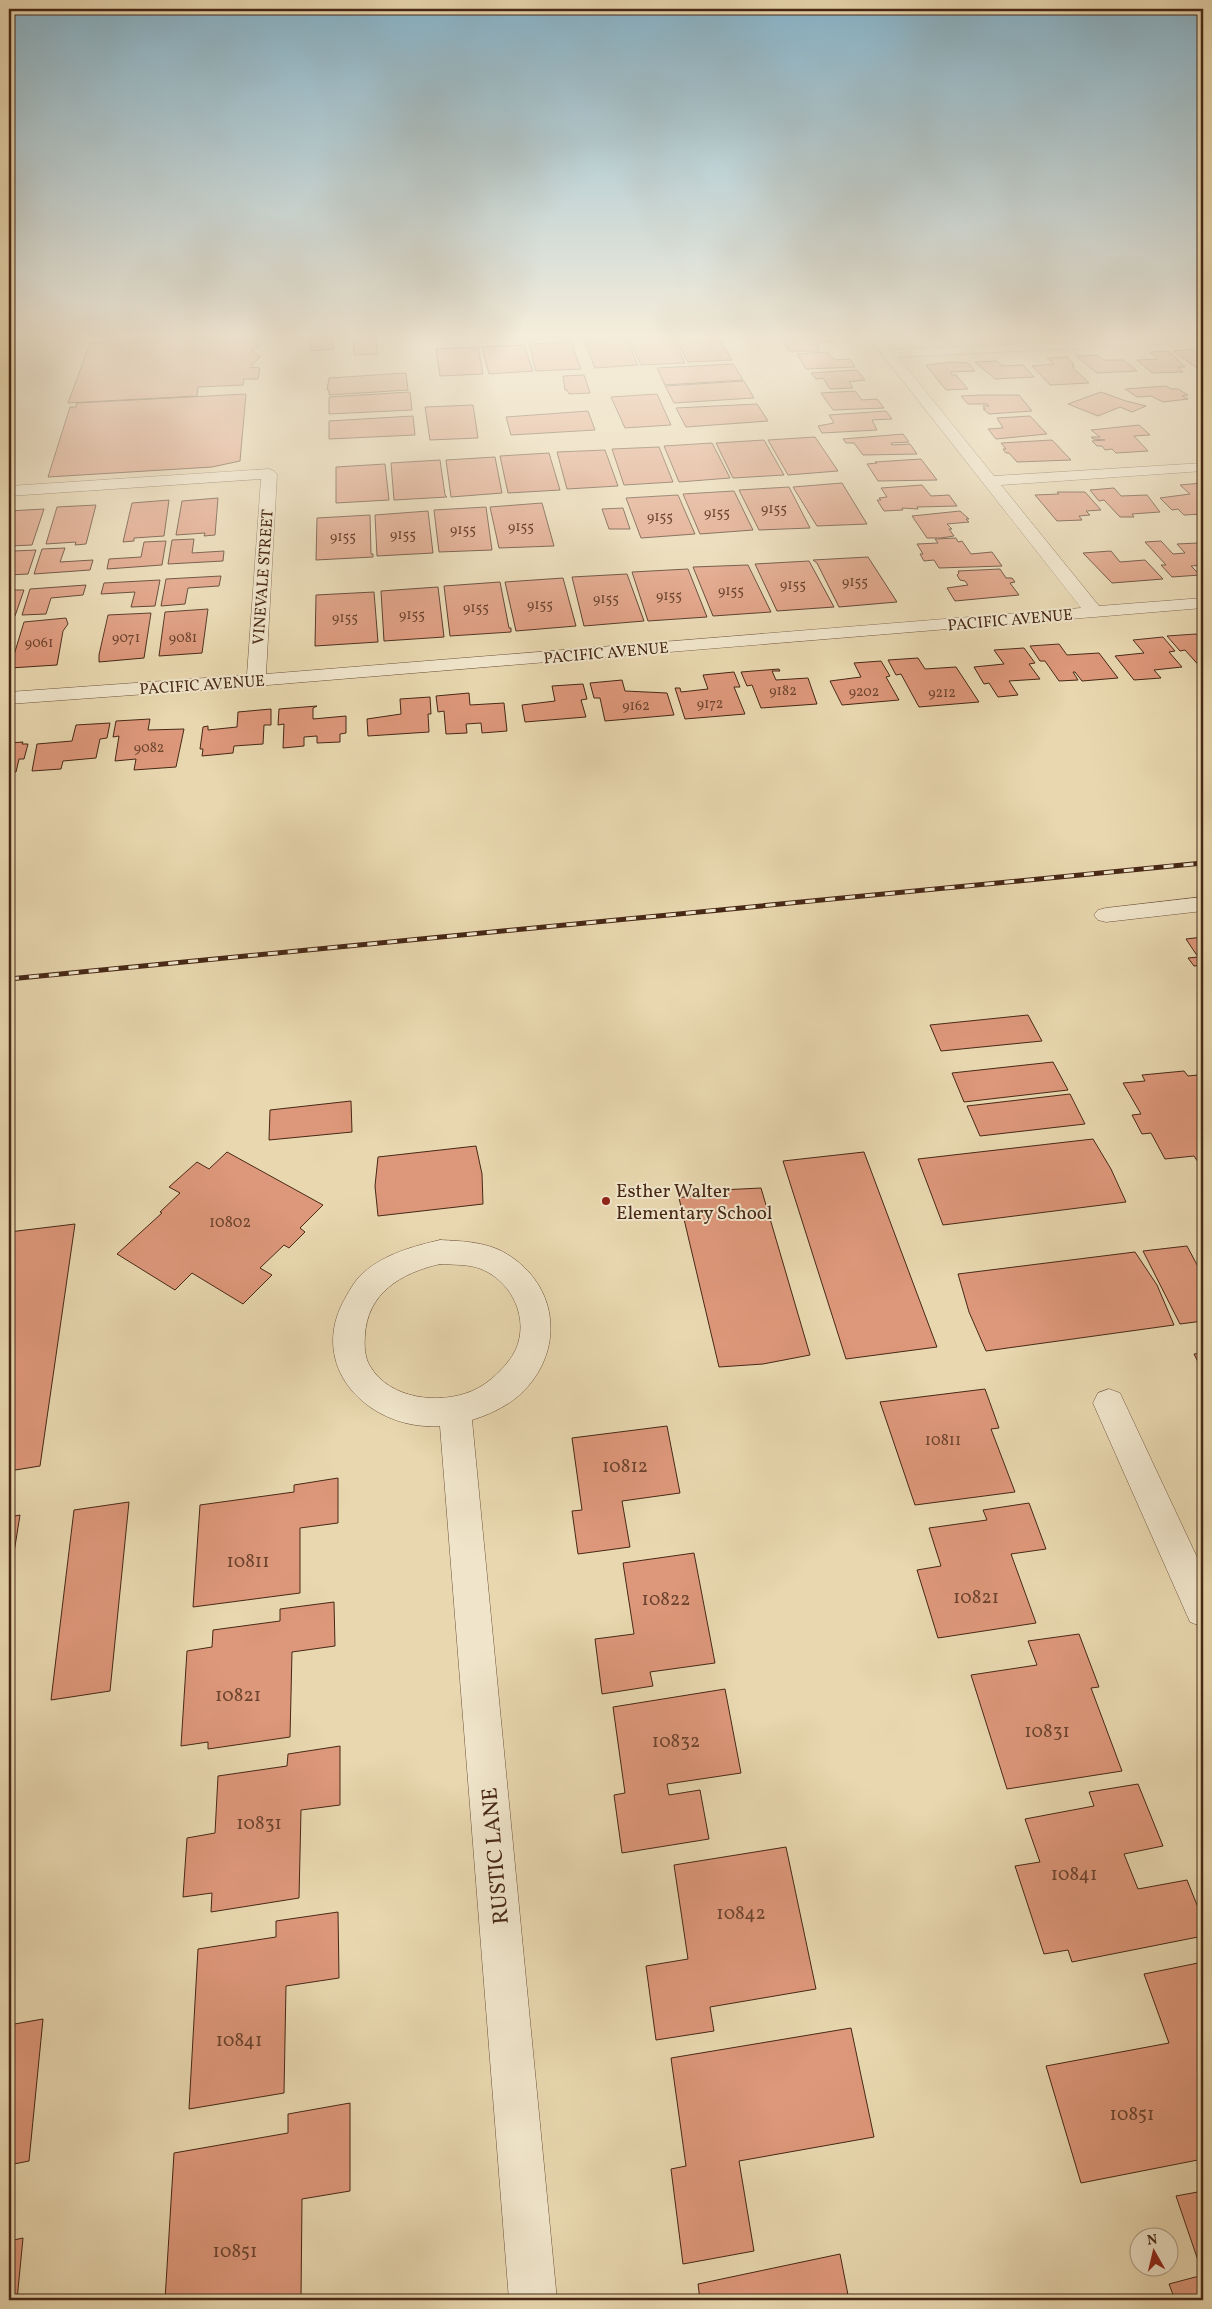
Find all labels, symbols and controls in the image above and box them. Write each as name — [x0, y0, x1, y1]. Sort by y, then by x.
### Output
house number: 9155 — [761, 500, 787, 519]
house number: 9155 — [704, 504, 730, 523]
house number: 9155 — [647, 508, 673, 527]
street label: VINEVALE STREET — [248, 509, 280, 646]
house number: 9155 — [508, 518, 534, 537]
house number: 9155 — [450, 521, 476, 540]
house number: 9155 — [390, 526, 416, 545]
house number: 9155 — [330, 528, 356, 547]
house number: 9155 — [842, 573, 868, 592]
house number: 9155 — [780, 576, 806, 595]
house number: 9155 — [718, 582, 744, 601]
house number: 9155 — [656, 587, 682, 606]
house number: 9155 — [593, 590, 619, 609]
house number: 9155 — [527, 596, 553, 615]
house number: 9155 — [463, 599, 489, 618]
street label: PACIFIC AVENUE — [947, 605, 1074, 637]
house number: 9155 — [399, 606, 425, 625]
house number: 9155 — [332, 609, 358, 628]
house number: 9071 — [112, 629, 140, 648]
house number: 9081 — [169, 629, 197, 648]
house number: 9061 — [25, 634, 53, 653]
street label: PACIFIC AVENUE — [543, 638, 670, 670]
street label: PACIFIC AVENUE — [139, 671, 266, 701]
house number: 9182 — [769, 682, 797, 701]
house number: 9202 — [849, 683, 879, 702]
house number: 9212 — [928, 684, 956, 703]
house number: 9172 — [697, 695, 723, 714]
house number: 9162 — [622, 697, 650, 716]
house number: 9082 — [134, 739, 164, 758]
place label: Esther Walter Elementary School — [616, 1179, 773, 1227]
marker: Esther Walter Elementary School — [600, 1195, 612, 1207]
house number: 10802 — [209, 1212, 251, 1234]
house number: 10811 — [925, 1430, 961, 1452]
house number: 10812 — [602, 1454, 648, 1480]
house number: 10811 — [226, 1549, 270, 1575]
house number: 10821 — [953, 1585, 999, 1611]
house number: 10822 — [642, 1587, 690, 1613]
house number: 10821 — [215, 1683, 261, 1709]
house number: 10831 — [1024, 1719, 1070, 1745]
house number: 10832 — [652, 1729, 700, 1755]
street label: RUSTIC LANE — [475, 1786, 518, 1926]
house number: 10831 — [236, 1811, 282, 1837]
house number: 10841 — [1051, 1862, 1097, 1888]
house number: 10842 — [716, 1901, 766, 1927]
house number: 10841 — [216, 2028, 262, 2054]
house number: 10851 — [1110, 2102, 1154, 2128]
north arrow — [1130, 2226, 1180, 2276]
text: N — [1146, 2230, 1159, 2251]
house number: 10851 — [213, 2239, 257, 2265]

